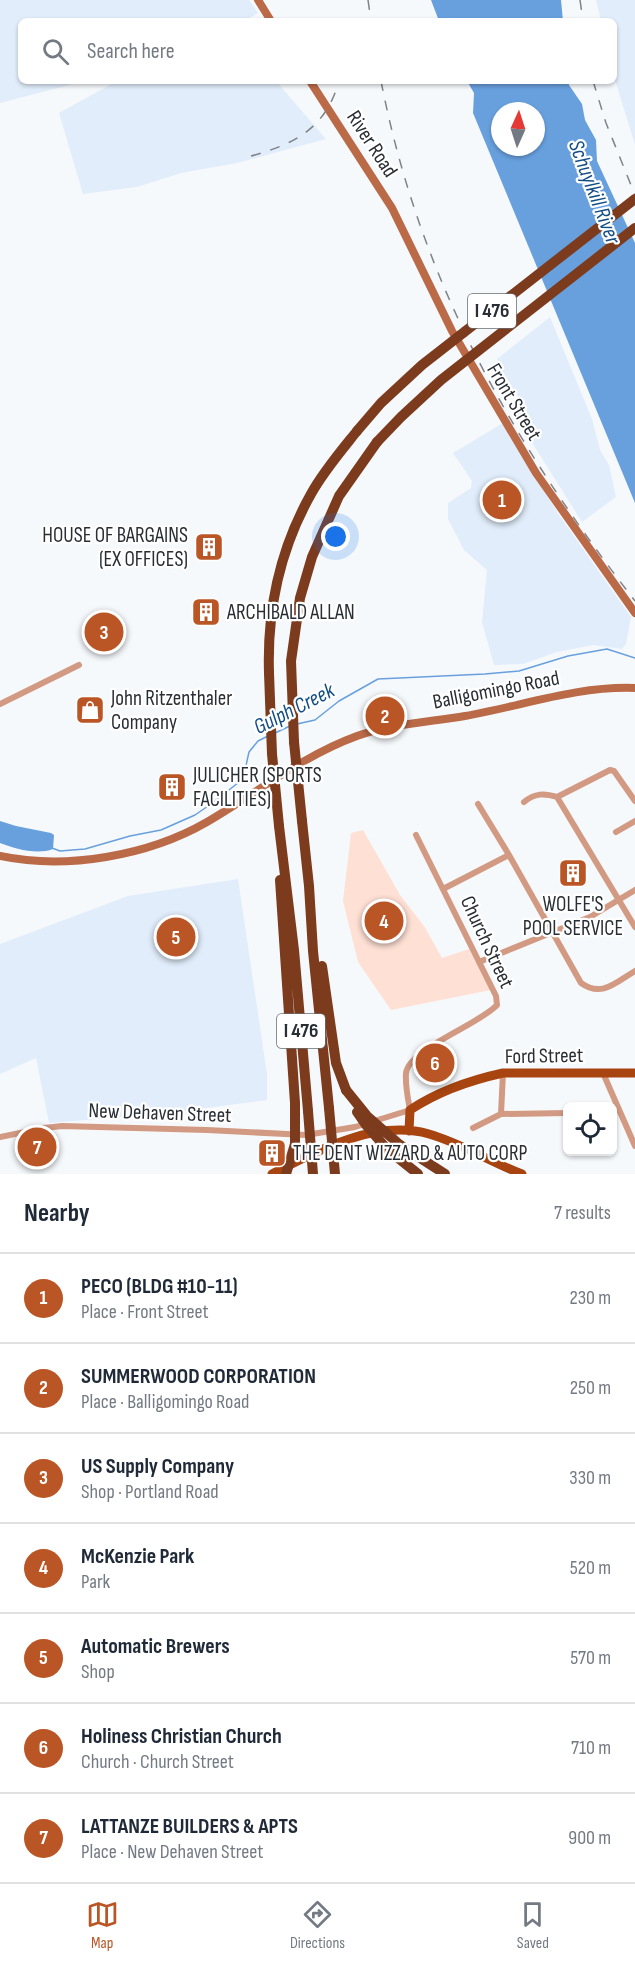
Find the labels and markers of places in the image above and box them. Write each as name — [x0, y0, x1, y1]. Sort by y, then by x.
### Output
pin: 1 — [482, 478, 522, 522]
place label: HOUSE OF BARGAINS (EX OFFICES) — [42, 523, 188, 572]
building icon: HOUSE OF BARGAINS (EX OFFICES) — [193, 531, 225, 563]
building icon: ARCHIBALD ALLAN — [190, 596, 222, 628]
place label: ARCHIBALD ALLAN — [226, 600, 355, 625]
pin: 3 — [84, 610, 124, 654]
place label: John Ritzenthaler Company — [110, 686, 232, 735]
shop icon: John Ritzenthaler Company — [74, 694, 106, 726]
pin: 2 — [366, 694, 404, 738]
place label: JULICHER (SPORTS FACILITIES) — [192, 763, 322, 812]
building icon: JULICHER (SPORTS FACILITIES) — [156, 771, 188, 803]
building icon: WOLFE'S POOL SERVICE — [557, 857, 589, 889]
place label: WOLFE'S POOL SERVICE — [523, 892, 623, 941]
pin: 4 — [364, 898, 404, 944]
pin: 5 — [156, 914, 195, 960]
pin: 6 — [416, 1040, 454, 1086]
pin: 7 — [18, 1124, 57, 1170]
building icon: THE DENT WIZZARD & AUTO CORP — [256, 1137, 288, 1169]
place label: THE DENT WIZZARD & AUTO CORP — [293, 1141, 528, 1166]

